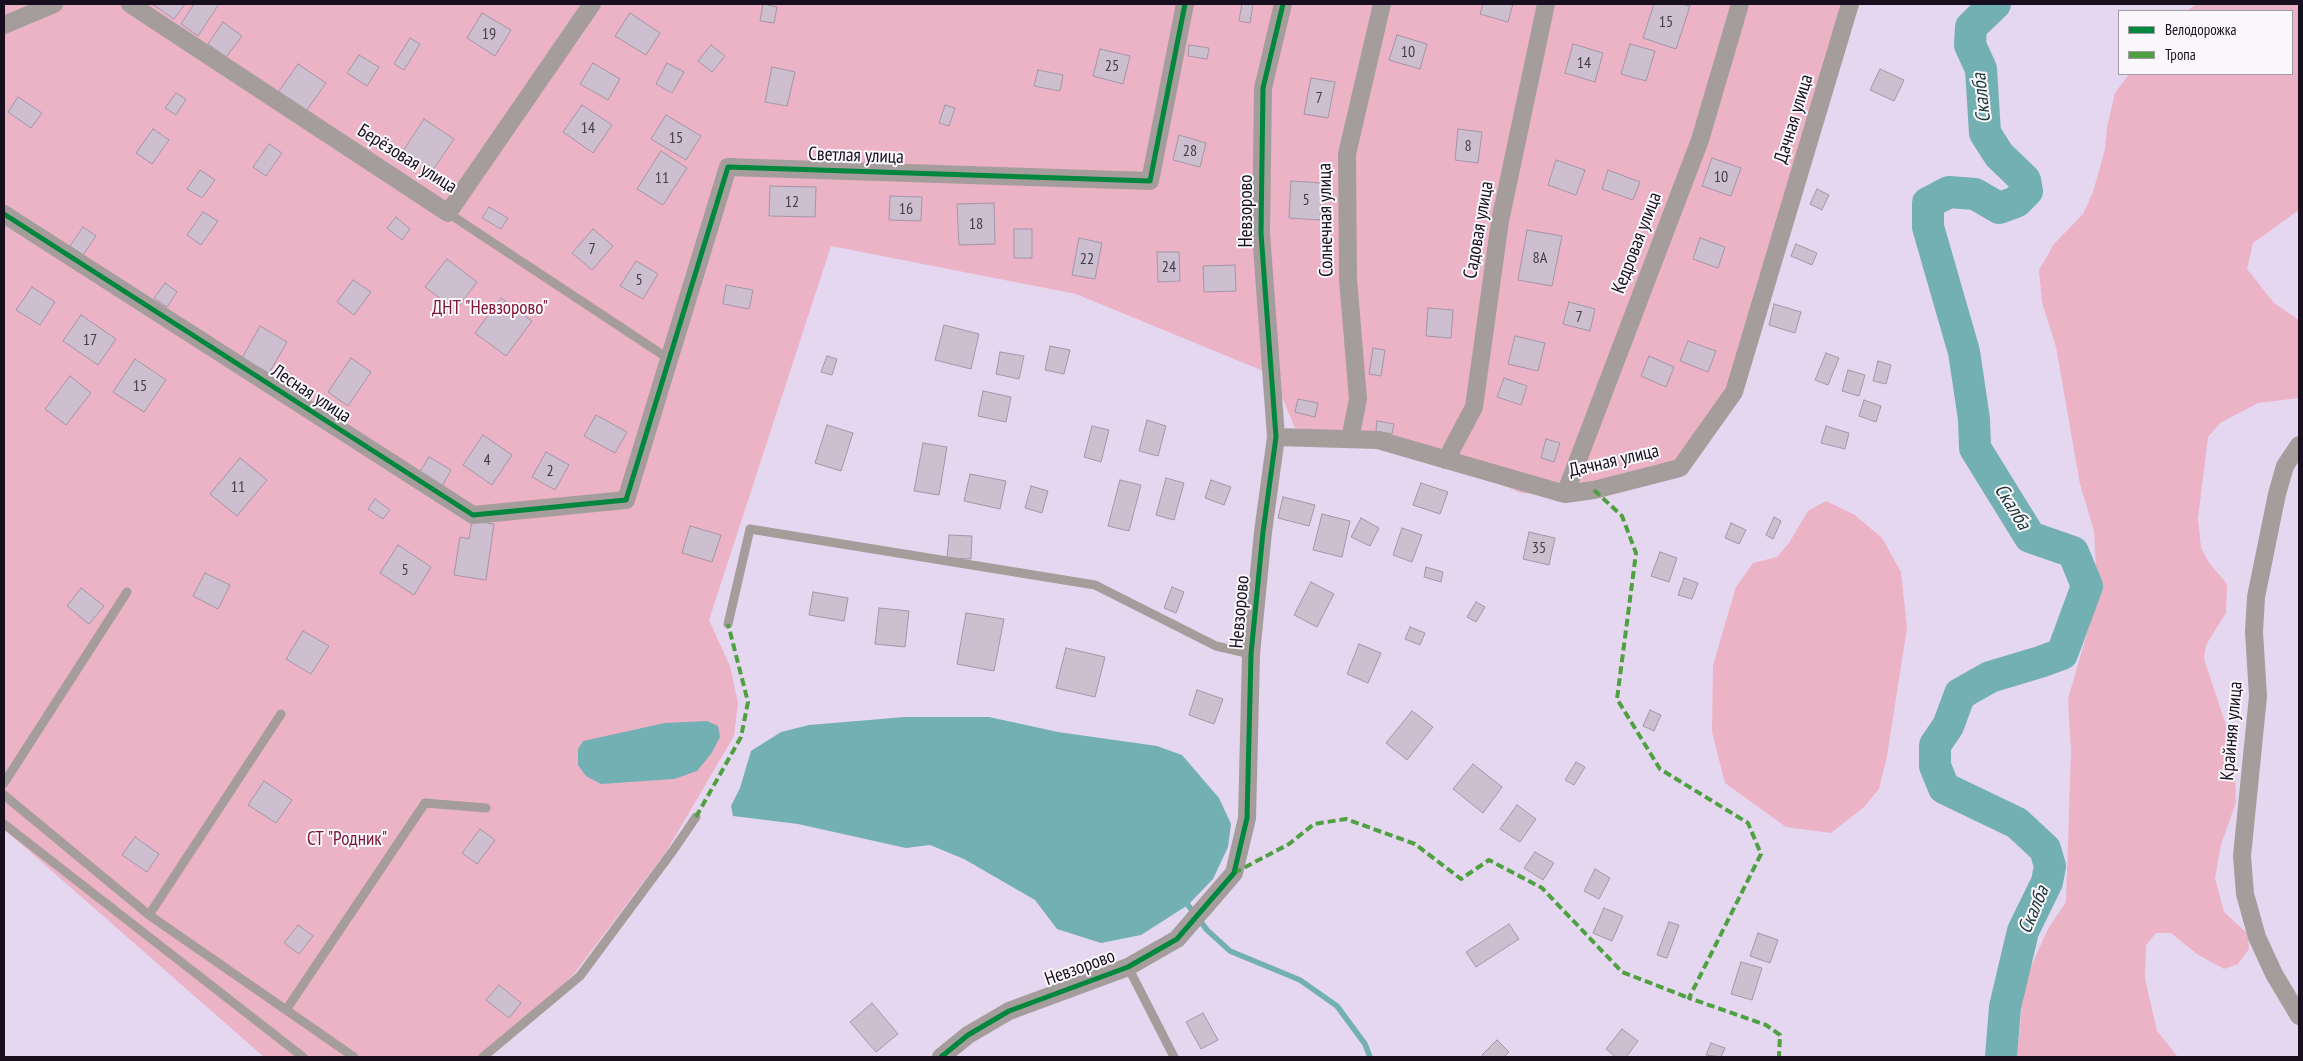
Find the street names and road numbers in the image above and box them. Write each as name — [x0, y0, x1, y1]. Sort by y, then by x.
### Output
street label: Дачная улица — [1770, 72, 1818, 166]
street label: Берёзовая улица — [353, 119, 461, 199]
street label: Светлая улица — [808, 143, 904, 169]
street label: Солнечная улица — [1314, 163, 1338, 277]
street label: Невзорово — [1236, 175, 1258, 247]
street label: Садовая улица — [1459, 180, 1499, 280]
street label: Кедровая улица — [1607, 189, 1667, 297]
street label: Лесная улица — [267, 360, 355, 428]
street label: Дачная улица — [1567, 440, 1661, 482]
street label: Невзорово — [1225, 575, 1255, 649]
street label: Крайняя улица — [2216, 680, 2248, 782]
street label: Невзорово — [1042, 945, 1118, 991]

